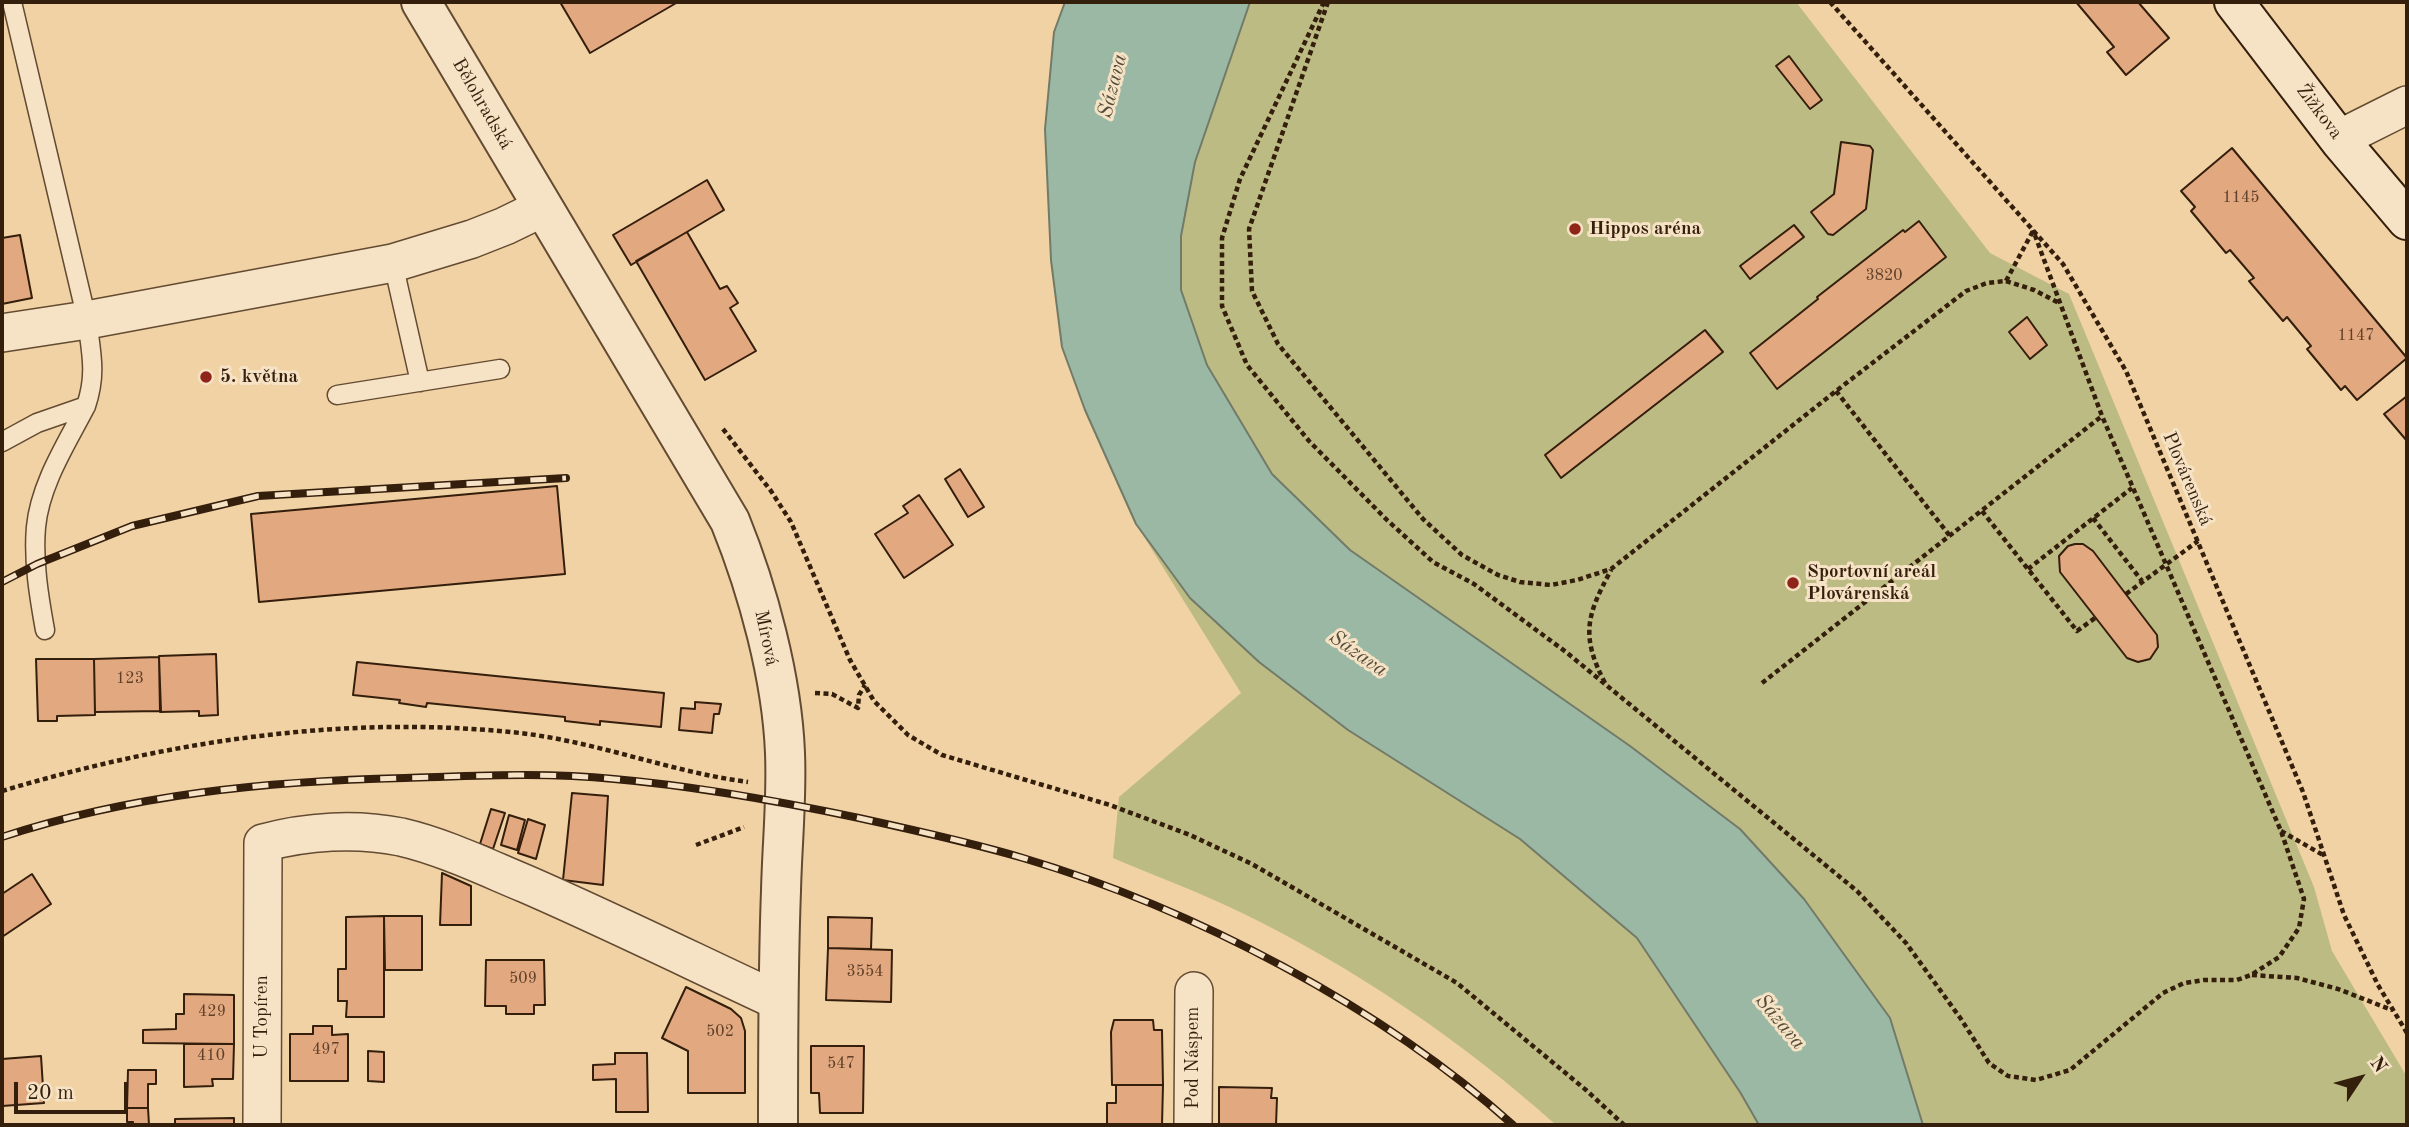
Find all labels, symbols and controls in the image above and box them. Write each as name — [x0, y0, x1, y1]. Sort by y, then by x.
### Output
water label: Sázava — [1093, 51, 1133, 121]
street label: Bělohradská — [447, 54, 517, 154]
street label: Žižkova — [2291, 80, 2347, 144]
house number: 1145 — [2222, 188, 2260, 208]
place label: Hippos aréna — [1589, 218, 1701, 240]
marker: Hippos aréna — [1567, 221, 1583, 237]
house number: 3820 — [1865, 266, 1903, 286]
house number: 1147 — [2337, 326, 2375, 346]
place label: 5. května — [220, 366, 298, 388]
marker: 5. května — [198, 369, 214, 385]
street label: Plovárenská — [2157, 429, 2217, 529]
place label: Sportovní areál Plovárenská — [1807, 561, 1936, 605]
marker: Sportovní areál Plovárenská — [1785, 575, 1801, 591]
street label: Mírová — [749, 608, 783, 668]
water label: Sázava — [1324, 625, 1392, 683]
house number: 123 — [116, 669, 144, 689]
house number: 3554 — [846, 962, 884, 982]
house number: 509 — [509, 969, 537, 989]
street label: U Topíren — [251, 975, 273, 1059]
water label: Sázava — [1749, 989, 1811, 1055]
house number: 429 — [198, 1002, 226, 1022]
street label: Pod Náspem — [1182, 1007, 1204, 1109]
house number: 502 — [706, 1022, 734, 1042]
house number: 497 — [312, 1040, 340, 1060]
north arrow — [2325, 1043, 2395, 1113]
house number: 410 — [197, 1046, 225, 1066]
house number: 547 — [827, 1054, 855, 1074]
text: N — [2365, 1054, 2389, 1077]
scale bar — [18, 1068, 131, 1112]
text: 20 m — [27, 1083, 74, 1104]

